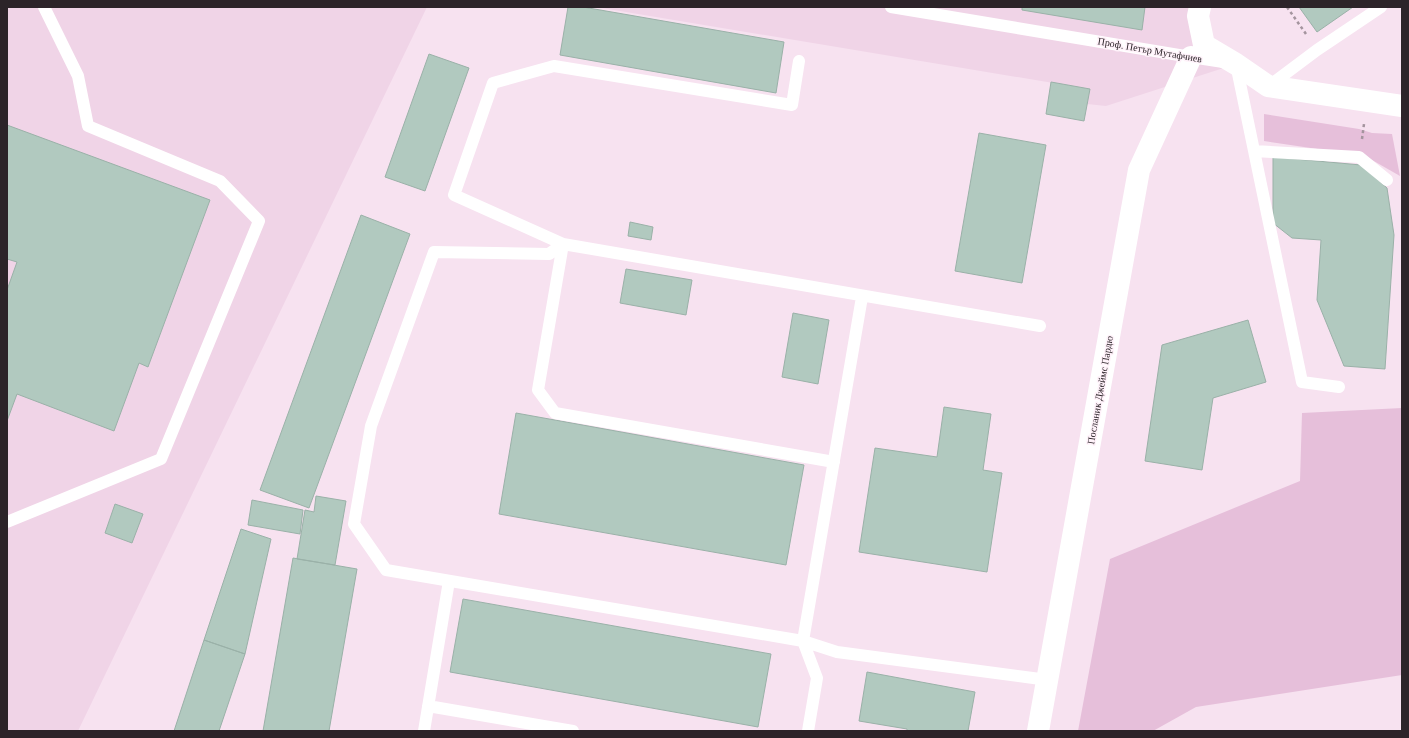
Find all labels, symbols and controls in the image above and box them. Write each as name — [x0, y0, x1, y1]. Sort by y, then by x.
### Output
street label: Проф. Петър Мутафчиев — [1097, 35, 1203, 65]
street label: Посланик Джеймс Пардю — [1085, 334, 1115, 445]

